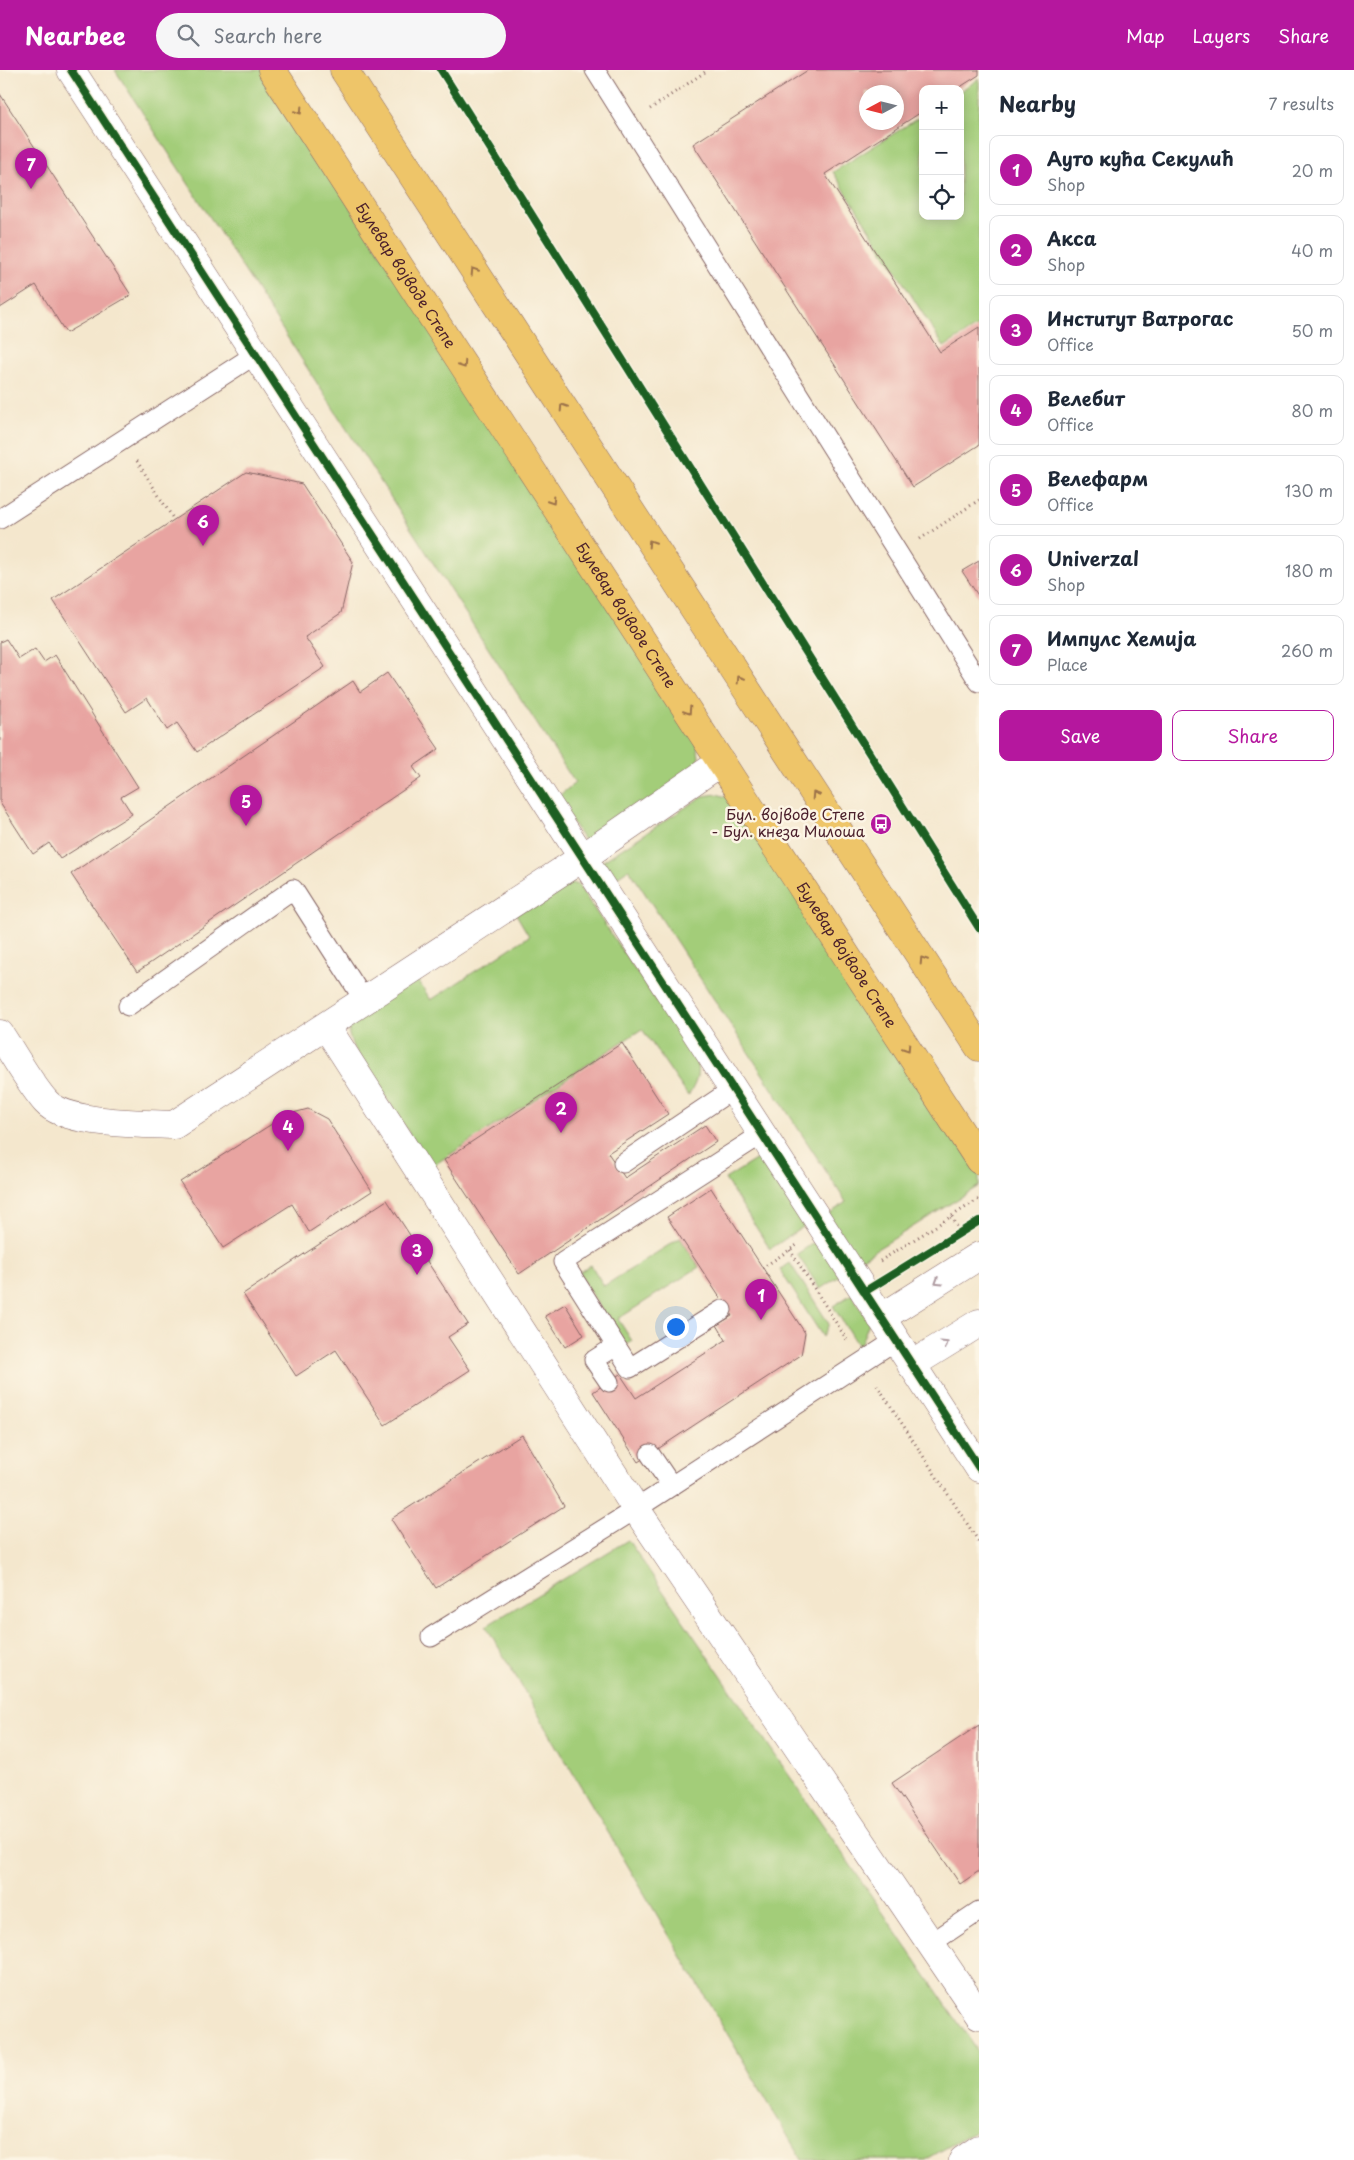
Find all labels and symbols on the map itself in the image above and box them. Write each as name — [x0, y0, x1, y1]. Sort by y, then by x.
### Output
north arrow — [859, 85, 904, 130]
one-way arrow — [293, 105, 302, 115]
pin: 7 — [15, 148, 47, 189]
street label: Булевар војводе Степе — [351, 197, 462, 352]
one-way arrow — [471, 267, 481, 276]
one-way arrow — [457, 359, 467, 368]
one-way arrow — [560, 403, 569, 413]
one-way arrow — [546, 495, 555, 505]
pin: 6 — [187, 505, 219, 546]
street label: Булевар војводе Степе — [571, 537, 683, 692]
one-way arrow — [648, 540, 658, 549]
one-way arrow — [737, 676, 746, 685]
one-way arrow — [682, 705, 691, 714]
pin: 5 — [230, 785, 262, 826]
one-way arrow — [812, 791, 821, 801]
place label: Бул. војводе Степе - Бул. кнеза Милоша — [711, 802, 866, 842]
bus stop icon: Бул. војводе Степе - Бул. кнеза Милоша — [869, 812, 893, 836]
street label: Булевар војводе Степе — [792, 877, 903, 1032]
one-way arrow — [919, 957, 929, 966]
one-way arrow — [900, 1042, 910, 1051]
pin: 2 — [545, 1092, 577, 1133]
pin: 4 — [272, 1110, 304, 1151]
pin: 3 — [401, 1234, 433, 1275]
one-way arrow — [934, 1276, 943, 1286]
pin: 1 — [745, 1279, 777, 1320]
your location — [663, 1314, 689, 1340]
one-way arrow — [940, 1341, 949, 1350]

